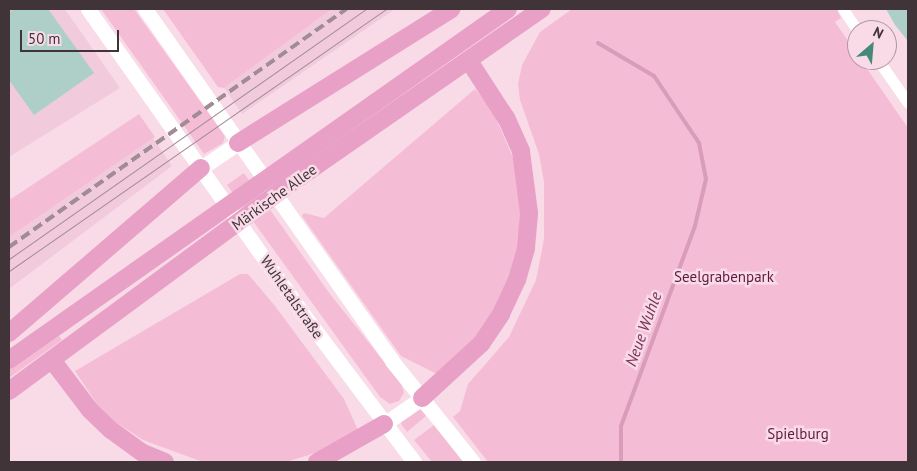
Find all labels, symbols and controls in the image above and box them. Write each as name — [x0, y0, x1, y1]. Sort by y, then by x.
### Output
scale bar — [22, 20, 121, 52]
north arrow — [847, 20, 897, 70]
text: N — [870, 22, 887, 43]
text: 50 m — [28, 29, 61, 48]
street label: Märkische Allee — [228, 160, 320, 234]
street label: Wuhletalstraße — [257, 252, 327, 342]
park label: Seelgrabenpark — [674, 268, 774, 286]
water label: Neue Wuhle — [621, 289, 665, 369]
park label: Spielburg — [767, 425, 829, 443]

